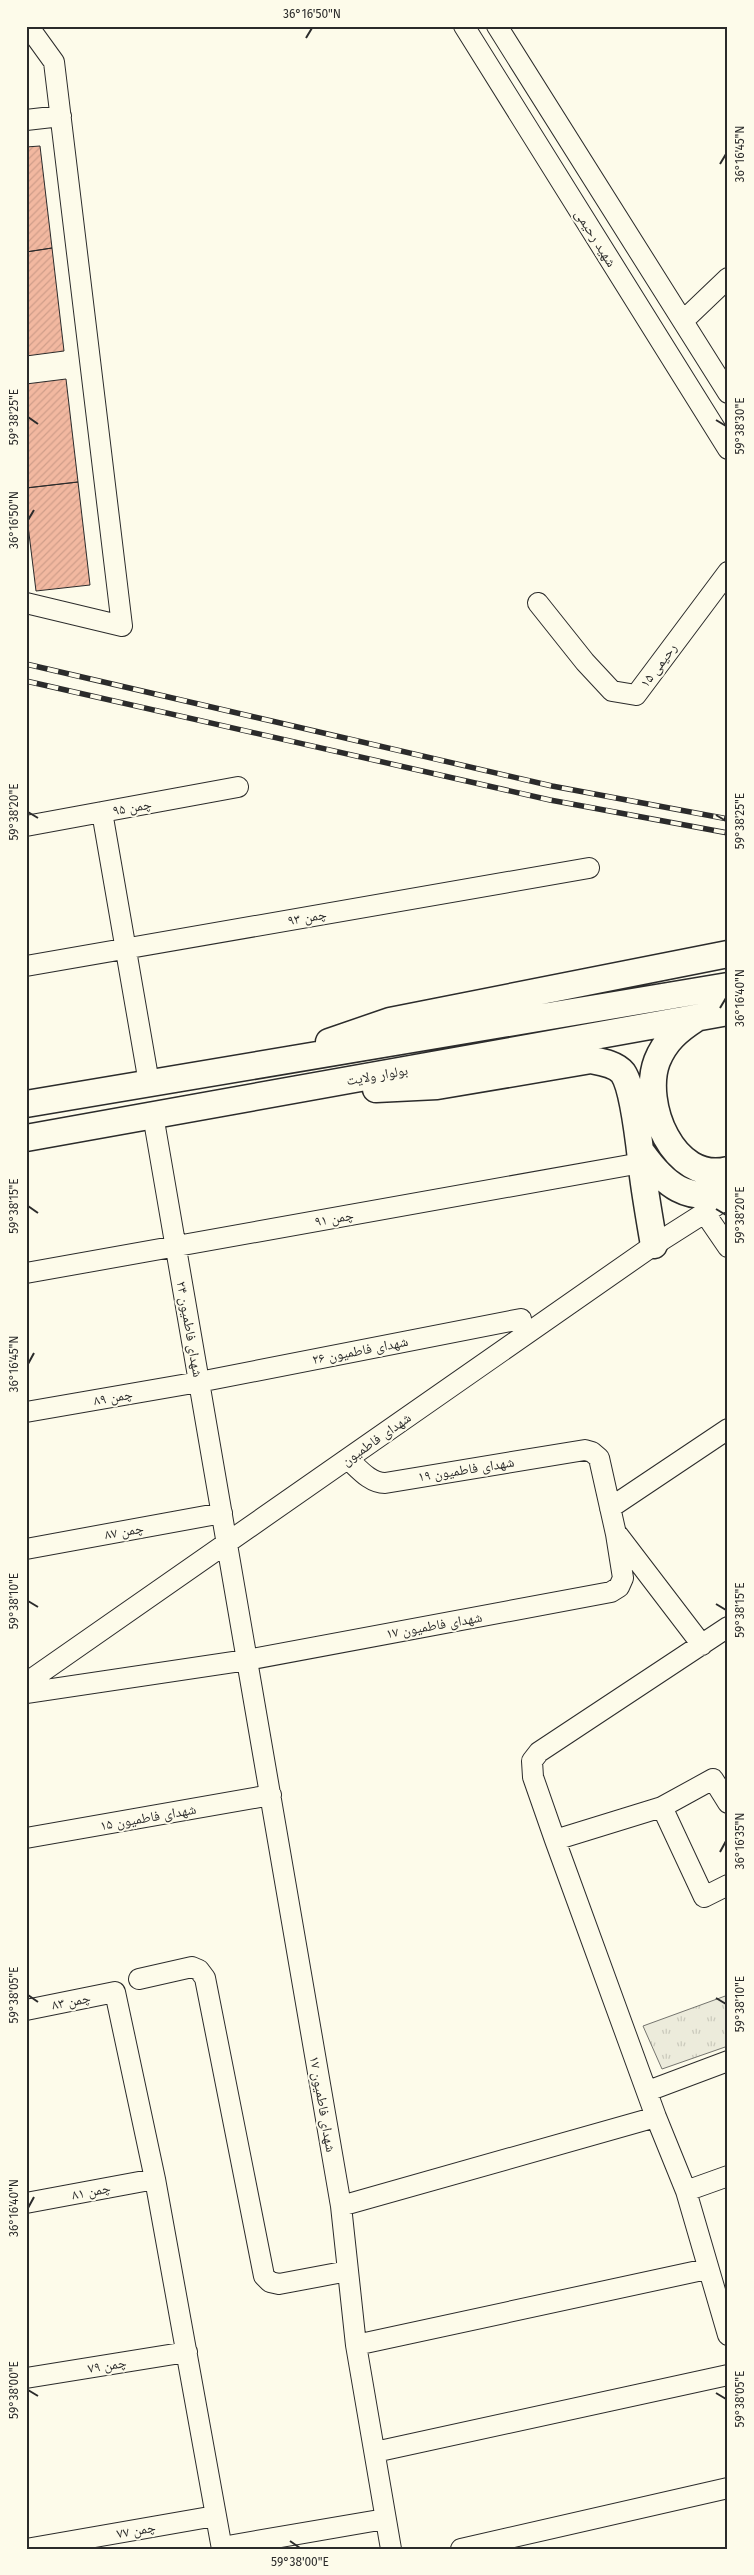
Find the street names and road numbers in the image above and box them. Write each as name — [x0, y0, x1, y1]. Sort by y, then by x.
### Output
street label: شهید رحیمی — [571, 206, 620, 270]
street label: رحیمی ۱۵ — [636, 640, 681, 691]
street label: چمن ۹۵ — [111, 796, 153, 819]
street label: چمن ۹۳ — [286, 906, 328, 929]
street label: بولوار ولایت — [345, 1062, 409, 1089]
street label: چمن ۹۱ — [313, 1207, 355, 1230]
street label: شهدای فاطمیون ۲۴ — [173, 1280, 206, 1379]
street label: شهدای فاطمیون ۲۶ — [311, 1333, 410, 1368]
street label: چمن ۸۹ — [92, 1386, 134, 1409]
street label: شهدای فاطمیون — [338, 1409, 414, 1470]
street label: شهدای فاطمیون ۱۹ — [417, 1453, 516, 1486]
street label: چمن ۸۷ — [103, 1520, 145, 1543]
street label: شهدای فاطمیون ۱۷ — [385, 1609, 484, 1642]
street label: شهدای فاطمیون ۱۵ — [99, 1801, 198, 1834]
street label: چمن ۸۳ — [50, 1989, 92, 2014]
street label: شهدای فاطمیون ۱۷ — [306, 2055, 339, 2154]
street label: چمن ۸۱ — [70, 2179, 112, 2204]
street label: چمن ۷۹ — [86, 2354, 128, 2377]
street label: چمن ۷۷ — [115, 2519, 157, 2542]

